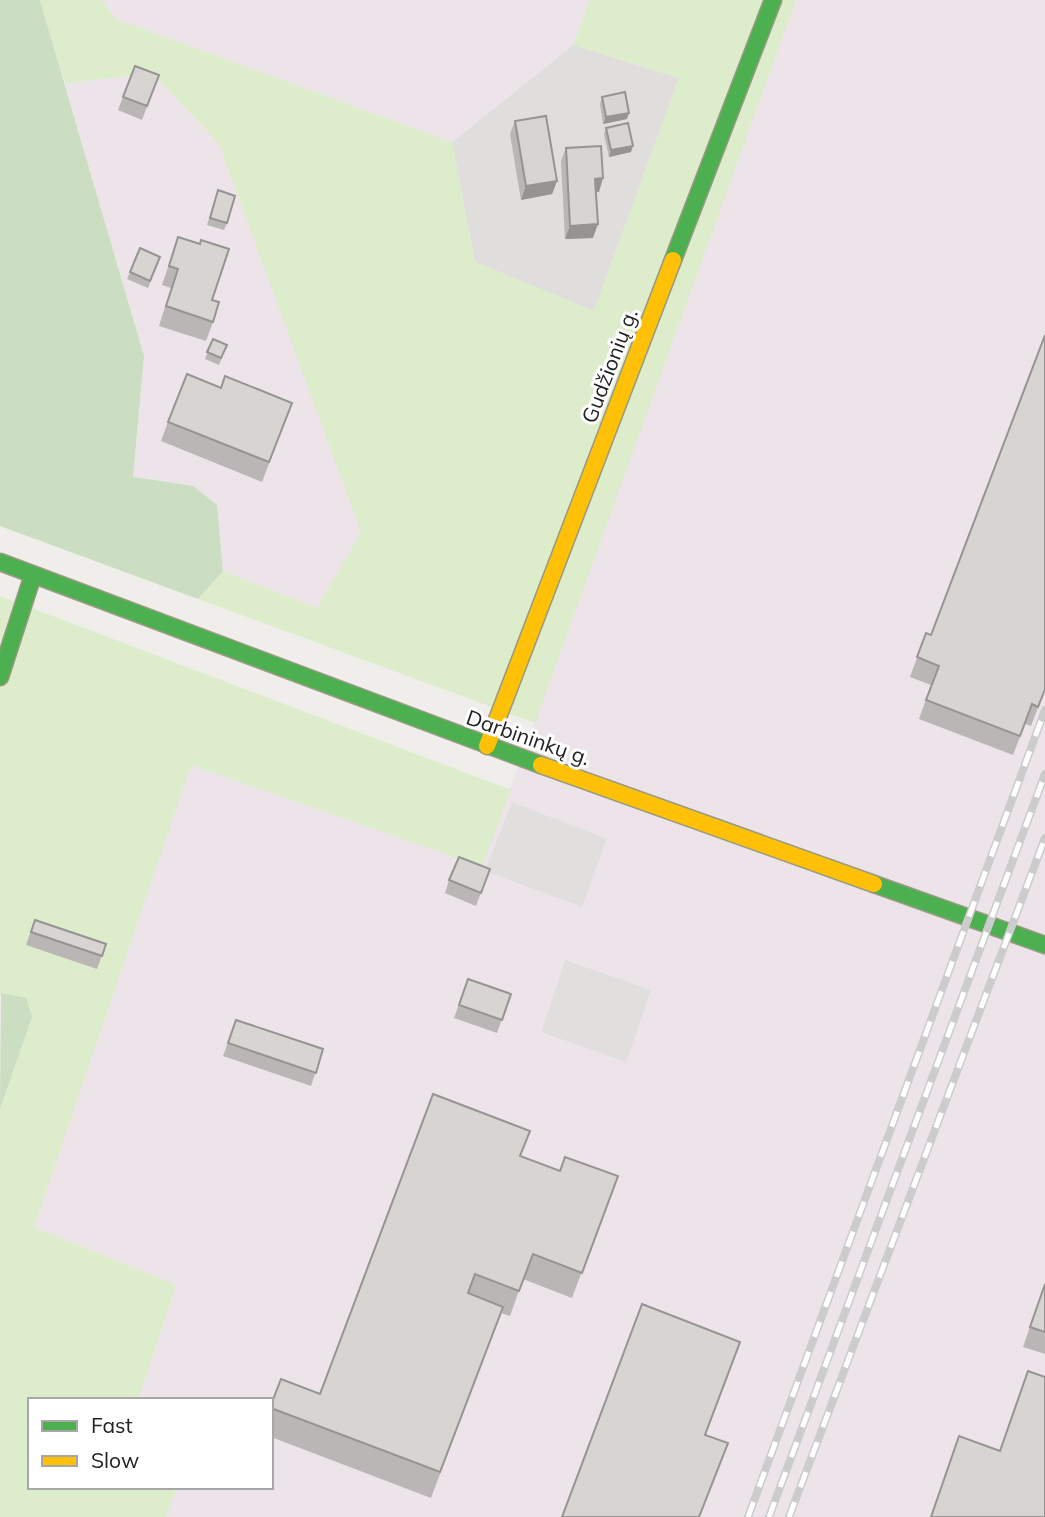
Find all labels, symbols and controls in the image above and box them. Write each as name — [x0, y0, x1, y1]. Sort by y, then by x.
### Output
street label: Gudžionių g. — [575, 305, 643, 426]
street label: Darbininkų g. — [463, 704, 594, 770]
legend — [28, 1398, 273, 1489]
text: Fast — [91, 1412, 133, 1438]
text: Slow — [91, 1447, 139, 1473]

